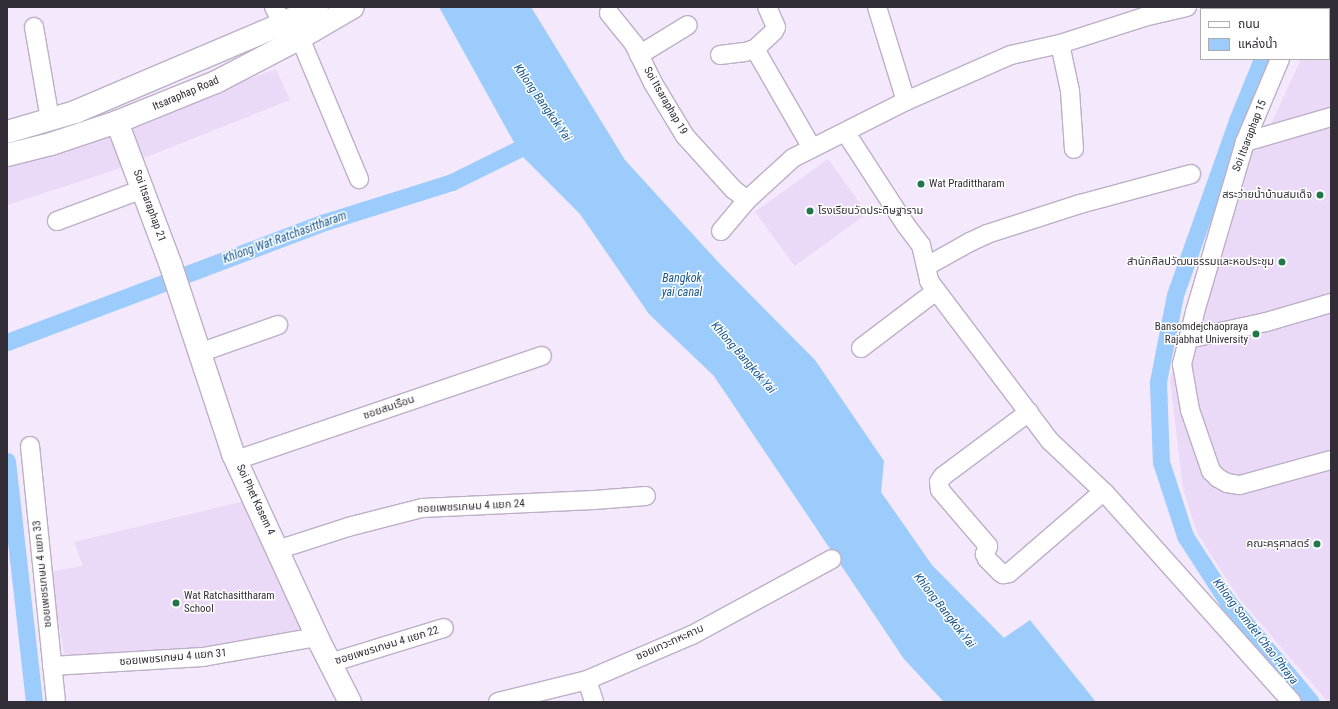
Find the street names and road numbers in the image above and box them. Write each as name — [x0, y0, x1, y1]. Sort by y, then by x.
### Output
street label: Soi Itsaraphap 19 — [640, 65, 690, 137]
street label: Itsaraphap Road — [151, 74, 221, 114]
street label: Soi Itsaraphap 15 — [1230, 98, 1270, 174]
street label: Soi Itsaraphap 21 — [130, 168, 168, 244]
street label: ซอยสมเรือน — [362, 393, 416, 423]
street label: Soi Phet Kasem 4 — [233, 463, 277, 537]
street label: ซอยเพชรเกษม 4 แยก 24 — [417, 498, 525, 516]
street label: ซอยเพชรเกษม 4 แยก 33 — [31, 520, 55, 628]
street label: ซอยเทวะทหะคาม — [634, 622, 706, 664]
street label: ซอยเพชรเกษม 4 แยก 22 — [334, 624, 440, 668]
street label: ซอยเพชรเกษม 4 แยก 31 — [119, 647, 227, 669]

